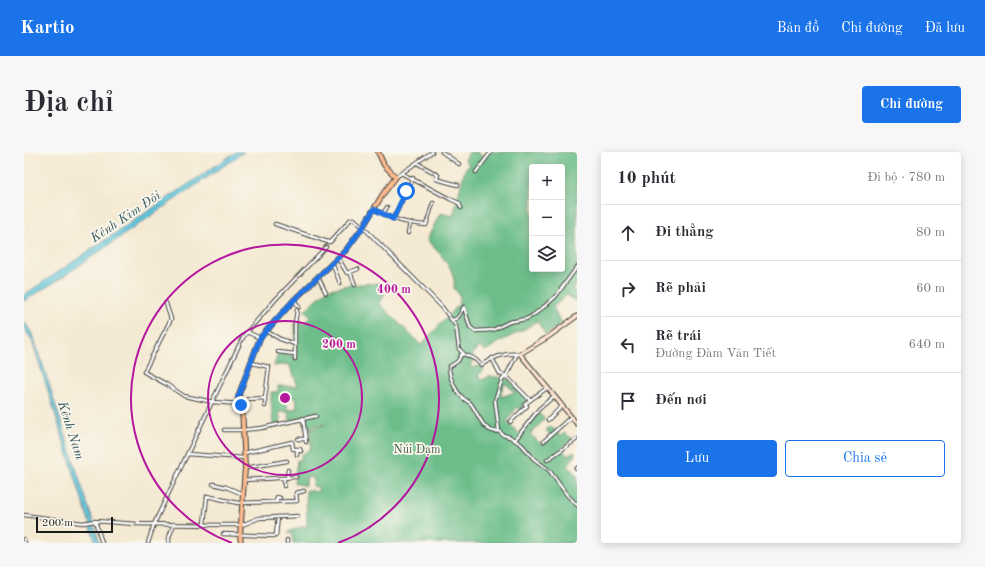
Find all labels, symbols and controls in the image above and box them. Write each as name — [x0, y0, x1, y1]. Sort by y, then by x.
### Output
text: Kartio — [20, 19, 75, 38]
text: Bản đồ — [777, 21, 819, 35]
text: Chỉ đường — [841, 21, 903, 35]
text: Đã lưu — [925, 21, 965, 35]
button: Chỉ đường — [862, 86, 961, 123]
text: Địa chỉ — [24, 90, 113, 118]
map controls — [529, 164, 565, 272]
button: + — [529, 164, 565, 200]
text: 10 phút — [617, 170, 676, 187]
text: Đi bộ · 780 m — [867, 171, 945, 184]
route start — [397, 182, 415, 200]
water label: Kênh Kim Đôi — [88, 189, 164, 246]
button: − — [529, 200, 565, 236]
icon: ahead — [617, 222, 639, 244]
text: Đi thẳng — [655, 225, 714, 240]
text: 80 m — [916, 226, 945, 239]
button: layers — [529, 236, 565, 272]
icon: right — [617, 278, 639, 300]
text: Rẽ phải — [655, 281, 706, 296]
text: 60 m — [916, 282, 945, 295]
text: 400 m — [377, 284, 411, 296]
text: Rẽ trái — [655, 329, 701, 344]
icon: left — [617, 334, 639, 356]
text: 640 m — [908, 338, 945, 351]
text: 200 m — [322, 339, 356, 351]
text: Đường Đàm Văn Tiết — [655, 347, 776, 360]
icon: arrive — [617, 390, 639, 412]
centre of rings — [278, 391, 292, 405]
text: Đến nơi — [655, 393, 707, 408]
route end — [232, 396, 250, 414]
water label: Kênh Nam — [55, 399, 86, 462]
button: Lưu — [617, 440, 777, 477]
button: Chia sẻ — [785, 440, 945, 477]
park label: Núi Dạm — [393, 444, 441, 456]
scale bar — [36, 515, 113, 534]
text: 200 m — [42, 518, 73, 529]

